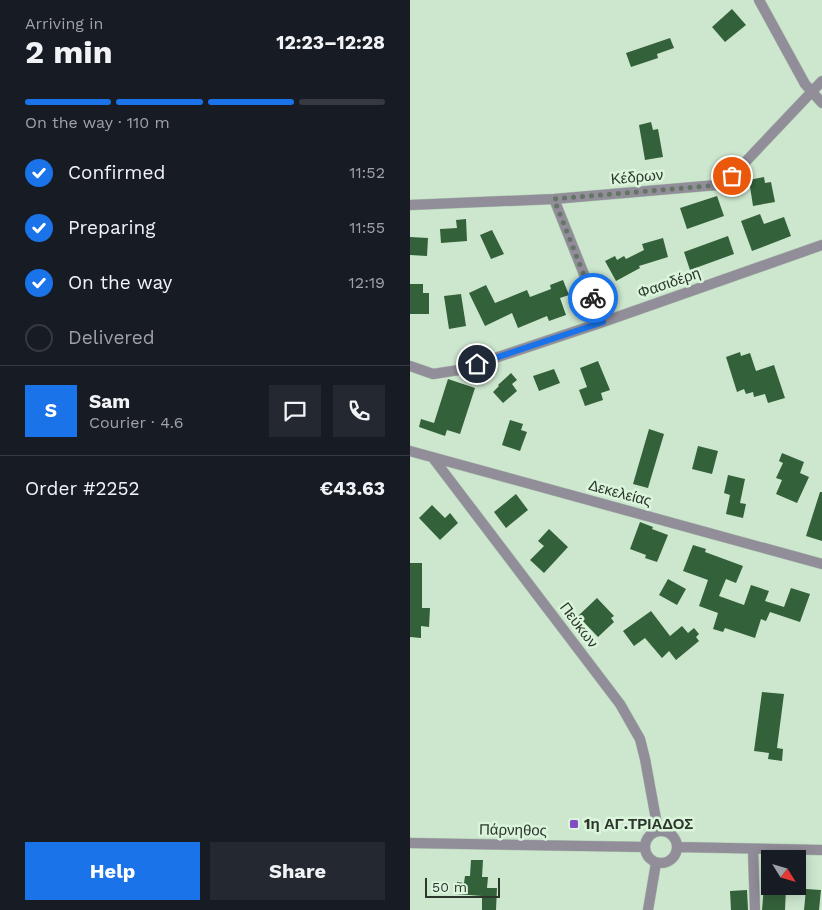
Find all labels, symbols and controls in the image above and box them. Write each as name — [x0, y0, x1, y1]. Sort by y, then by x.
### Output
text: Arriving in — [25, 14, 103, 33]
text: 12:23–12:28 — [276, 31, 385, 54]
text: 2 min — [25, 33, 113, 71]
text: On the way · 110 m — [25, 113, 170, 132]
pin — [711, 155, 753, 197]
icon: check — [25, 159, 53, 187]
text: Confirmed — [68, 161, 165, 184]
icon: bag — [718, 162, 746, 190]
text: 11:52 — [349, 163, 385, 182]
street label: Κέδρων — [610, 166, 664, 188]
icon: check — [25, 214, 53, 242]
text: Preparing — [68, 216, 155, 239]
text: 11:55 — [349, 218, 385, 237]
street label: Φασιδέρη — [635, 264, 703, 302]
icon: check — [25, 269, 53, 297]
text: On the way — [68, 271, 172, 294]
text: 12:19 — [349, 273, 385, 292]
courier — [568, 273, 618, 323]
icon: bike — [579, 284, 607, 312]
text: Delivered — [68, 326, 155, 349]
pin — [456, 343, 498, 385]
icon: home — [463, 350, 491, 378]
button: chat — [269, 385, 321, 437]
button: phone — [333, 385, 385, 437]
text: Sam — [89, 390, 130, 413]
text: S — [45, 399, 57, 422]
text: Courier · 4.6 — [89, 413, 184, 432]
street label: Δεκελείας — [587, 476, 653, 510]
text: Order #2252 — [25, 477, 140, 500]
text: €43.63 — [320, 477, 385, 500]
street label: Πεύκων — [556, 599, 602, 651]
place label: 1η ΑΓ.ΤΡΙΑΔΟΣ — [584, 815, 693, 833]
marker: 1η ΑΓ.ΤΡΙΑΔΟΣ — [568, 818, 580, 830]
street label: Πάρνηθος — [479, 820, 547, 840]
button: Help — [25, 842, 200, 900]
button: Share — [210, 842, 385, 900]
north arrow — [761, 850, 806, 895]
map controls — [761, 850, 806, 895]
scale bar — [425, 875, 500, 898]
text: 50 m — [432, 879, 467, 895]

